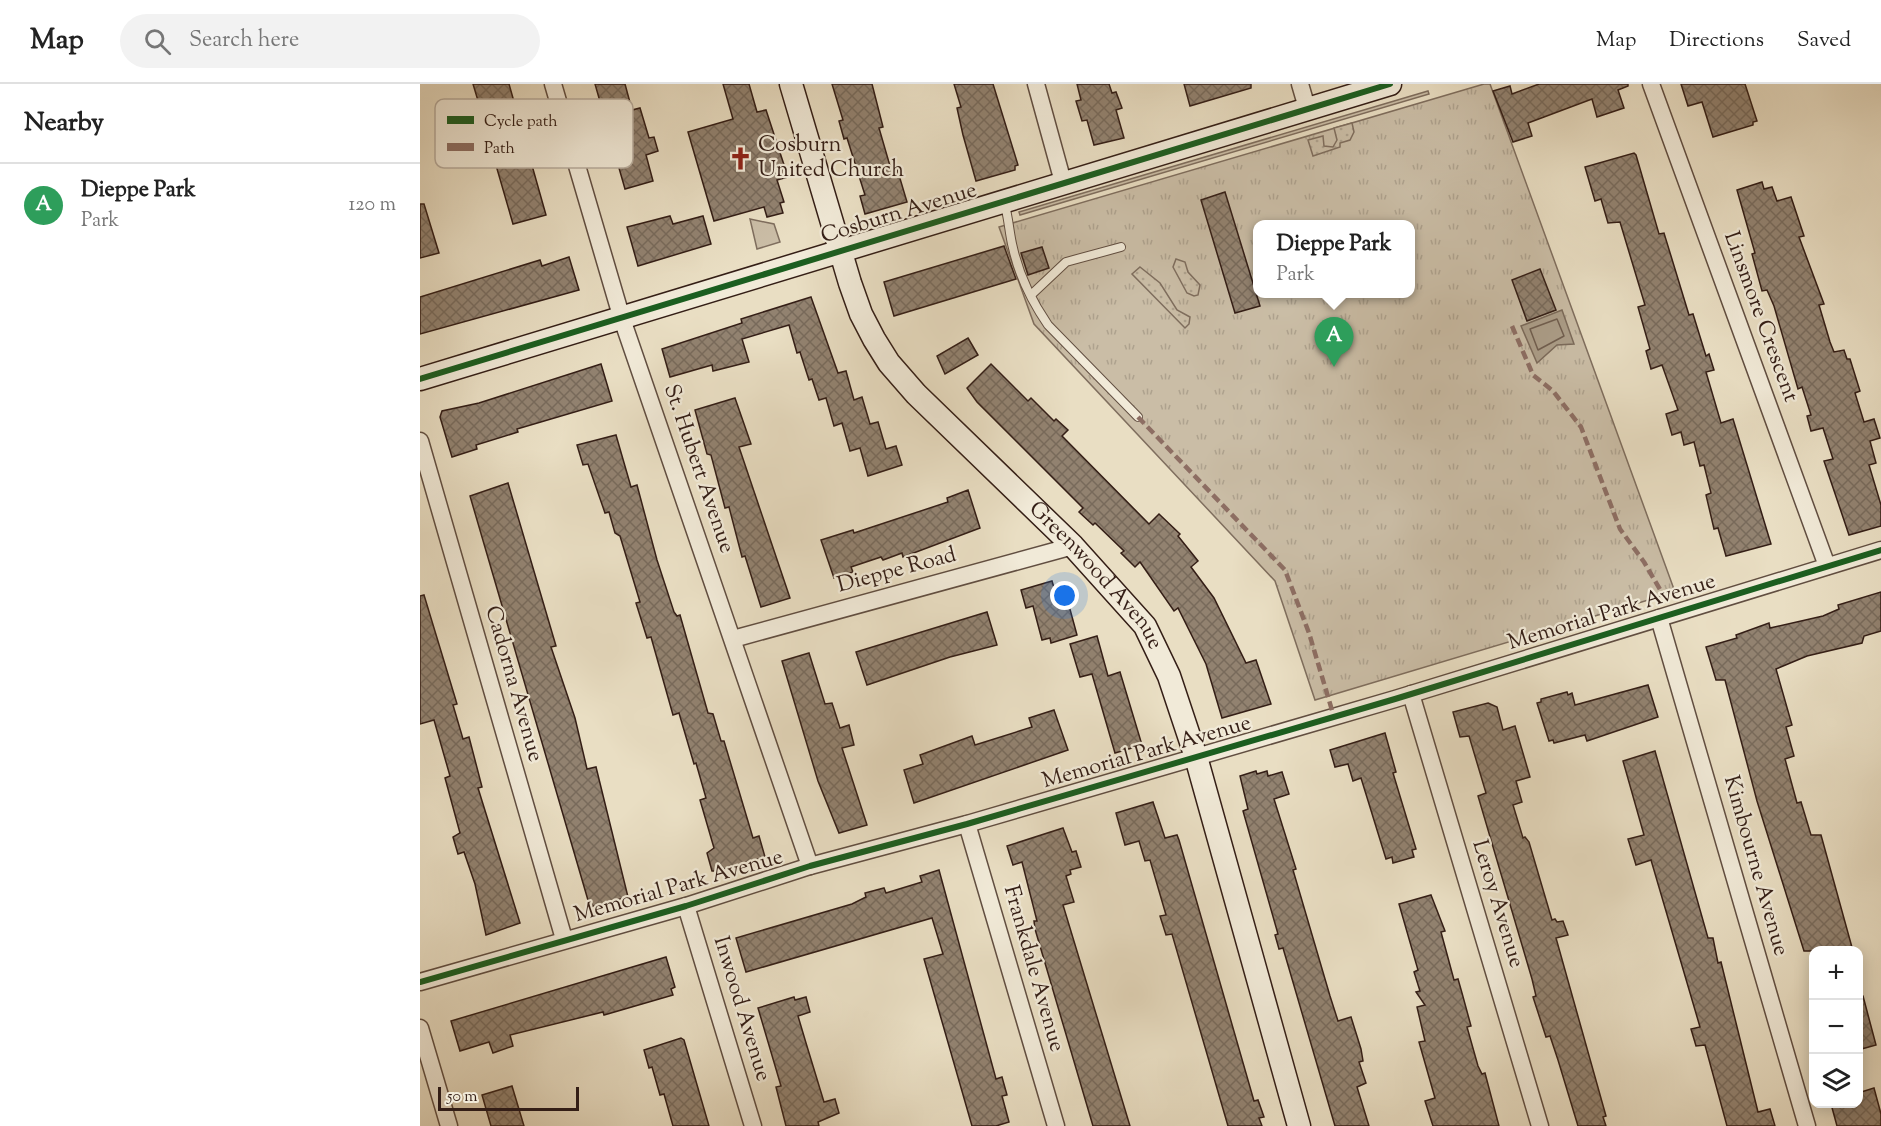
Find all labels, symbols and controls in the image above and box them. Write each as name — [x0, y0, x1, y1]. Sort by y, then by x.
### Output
search box — [120, 14, 540, 68]
text: Map — [30, 21, 84, 61]
icon: search — [141, 25, 174, 58]
text: Search here — [189, 25, 299, 57]
text: Map — [1596, 26, 1636, 56]
text: Directions — [1669, 26, 1764, 56]
text: Saved — [1797, 26, 1851, 56]
legend — [435, 99, 633, 168]
text: Nearby — [24, 105, 104, 142]
text: Cycle path — [484, 111, 558, 134]
place label: Cosburn United Church — [758, 130, 904, 187]
text: Path — [484, 138, 515, 161]
church icon: Cosburn United Church — [727, 146, 753, 172]
text: Dieppe Park — [81, 175, 196, 207]
street label: Cosburn Avenue — [817, 175, 981, 253]
text: A — [35, 191, 52, 220]
text: 120 m — [348, 191, 396, 220]
text: Park — [81, 207, 119, 236]
popup — [1253, 220, 1415, 298]
street label: Linsmore Crescent — [1714, 227, 1806, 407]
text: Dieppe Park — [1277, 229, 1391, 261]
text: Park — [1277, 261, 1315, 290]
pin: A — [1314, 318, 1354, 367]
street label: St. Hubert Avenue — [654, 380, 742, 558]
street label: Greenwood Avenue — [1021, 495, 1170, 655]
street label: Dieppe Road — [834, 540, 960, 602]
street label: Memorial Park Avenue — [1504, 566, 1720, 660]
your location — [1050, 581, 1079, 610]
street label: Cadorna Avenue — [475, 602, 551, 766]
street label: Memorial Park Avenue — [1039, 708, 1255, 798]
street label: Kimbourne Avenue — [1714, 772, 1796, 960]
street label: Leroy Avenue — [1462, 836, 1532, 972]
street label: Memorial Park Avenue — [571, 842, 787, 932]
street label: Frankdale Avenue — [994, 882, 1072, 1056]
street label: Inwood Avenue — [704, 933, 778, 1085]
map controls — [1809, 946, 1863, 1108]
button: + — [1809, 946, 1863, 1000]
button: − — [1809, 1000, 1863, 1054]
button: layers — [1809, 1054, 1863, 1108]
scale bar — [438, 1084, 579, 1112]
text: 50 m — [447, 1086, 478, 1109]

